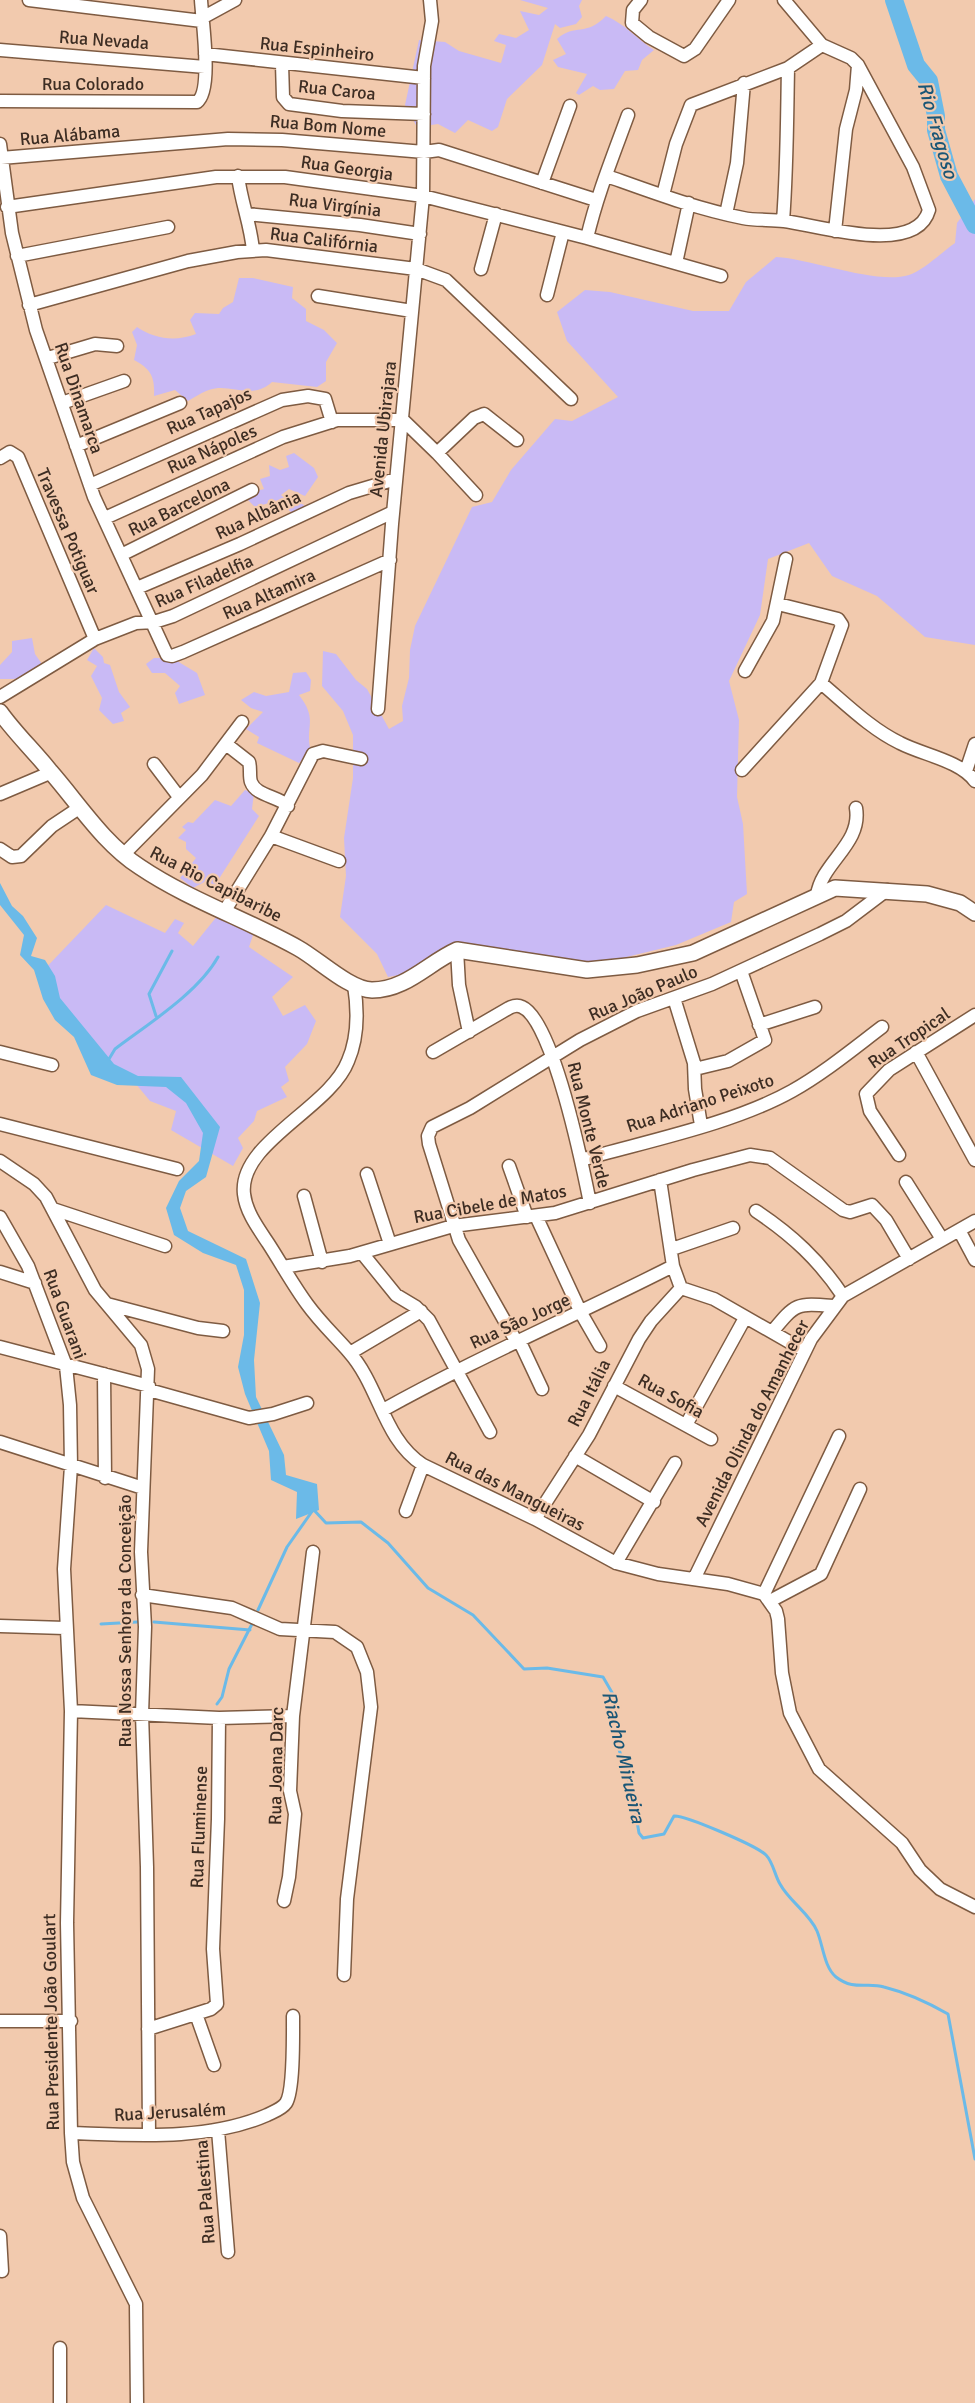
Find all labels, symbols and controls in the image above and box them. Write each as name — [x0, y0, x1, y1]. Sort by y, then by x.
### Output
street label: Rua Nevada — [58, 26, 150, 54]
street label: Rua Espinheiro — [259, 32, 375, 66]
street label: Rua Colorado — [42, 73, 144, 95]
street label: Rua Caroa — [297, 75, 377, 105]
water label: Rio Fragoso — [912, 79, 964, 183]
street label: Rua Bom Nome — [269, 110, 387, 142]
street label: Rua Alábama — [19, 120, 121, 150]
street label: Rua Georgia — [299, 151, 395, 185]
street label: Rua Virgínia — [287, 188, 383, 222]
street label: Rua Califórnia — [269, 222, 379, 258]
street label: Rua Dinamarca — [50, 339, 108, 457]
street label: Avenida Ubirajara — [365, 360, 401, 498]
street label: Rua Tapajos — [163, 382, 255, 440]
street label: Rua Nápoles — [164, 419, 260, 478]
street label: Travessa Potiguar — [32, 465, 105, 598]
street label: Rua Barcelona — [125, 473, 233, 541]
street label: Rua Albânia — [212, 486, 304, 544]
street label: Rua Filadelfia — [151, 550, 257, 612]
street label: Rua Altamira — [219, 564, 319, 624]
street label: Rua Rio Capibaribe — [146, 841, 286, 927]
street label: Rua João Paulo — [585, 960, 701, 1026]
street label: Rua Tropical — [864, 1003, 954, 1073]
street label: Rua Monte Verde — [563, 1059, 615, 1191]
street label: Rua Adriano Peixoto — [623, 1069, 777, 1137]
street label: Rua Cibele de Matos — [412, 1180, 568, 1228]
street label: Rua Guarani — [39, 1266, 91, 1362]
street label: Rua São Jorge — [466, 1288, 574, 1354]
street label: Avenida Olinda do Amanhecer — [690, 1316, 814, 1530]
street label: Rua Itália — [563, 1355, 615, 1431]
street label: Rua Sofia — [634, 1369, 708, 1423]
street label: Rua das Mangueiras — [441, 1446, 589, 1536]
street label: Rua Nossa Senhora da Conceição — [114, 1494, 136, 1748]
water label: Riacho Mirueira — [596, 1688, 651, 1827]
street label: Rua Joana Darc — [264, 1707, 288, 1825]
street label: Rua Fluminense — [186, 1765, 212, 1889]
street label: Rua Presidente João Goulart — [38, 1913, 64, 2131]
street label: Rua Jerusalém — [113, 2098, 227, 2126]
street label: Rua Palestina — [190, 2139, 220, 2245]

